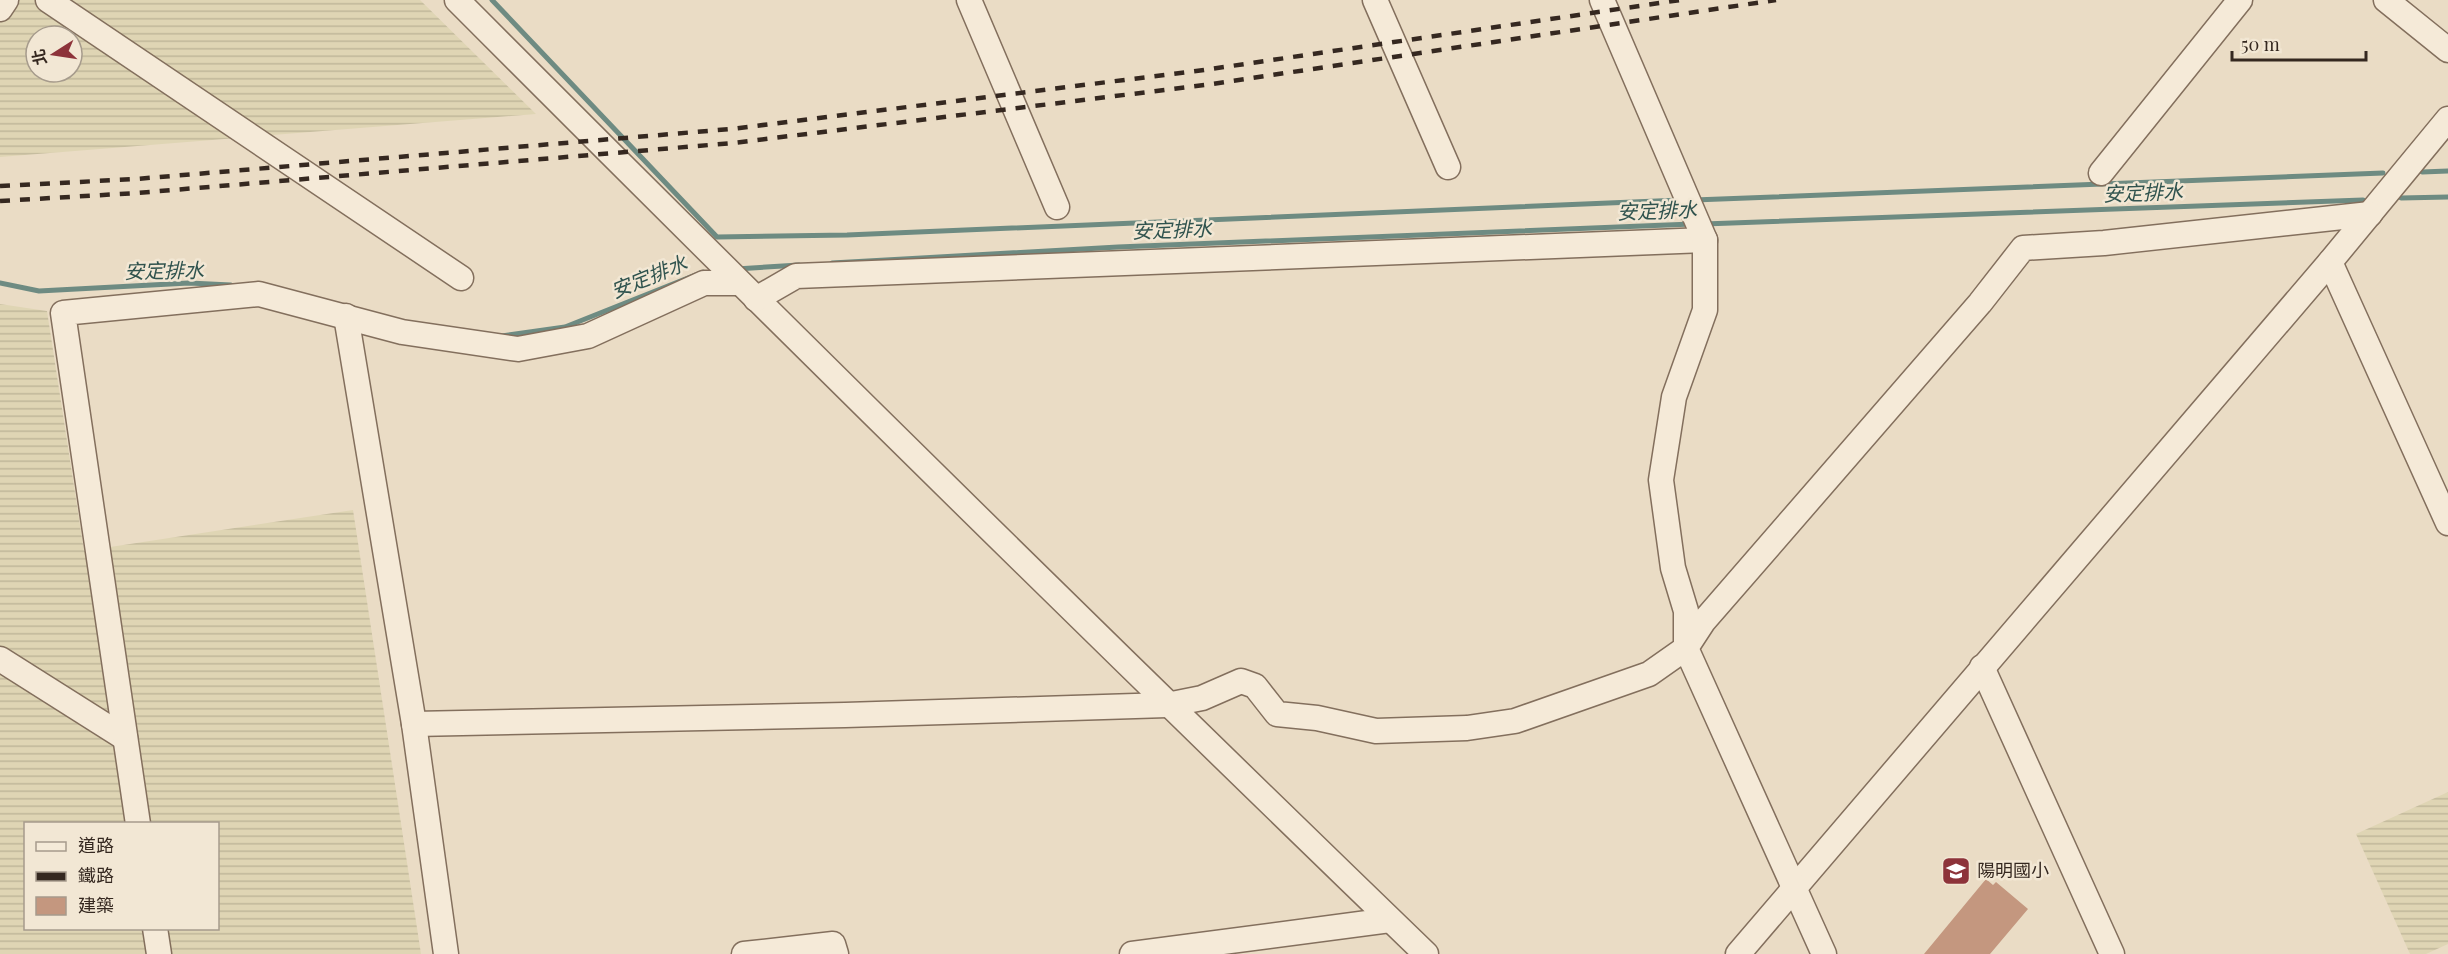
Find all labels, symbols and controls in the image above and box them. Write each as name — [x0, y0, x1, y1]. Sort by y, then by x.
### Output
north arrow — [24, 24, 84, 84]
scale bar — [2232, 24, 2366, 62]
text: 50 m — [2241, 32, 2280, 56]
text: 北 — [27, 47, 51, 67]
water label: 安定排水 — [2103, 177, 2184, 206]
water label: 安定排水 — [1617, 195, 1698, 224]
water label: 安定排水 — [1132, 214, 1213, 243]
water label: 安定排水 — [606, 248, 692, 303]
water label: 安定排水 — [124, 255, 205, 284]
legend — [24, 822, 219, 930]
text: 道路 — [78, 833, 114, 857]
school or university icon: 陽明國小 — [1940, 855, 1972, 887]
place label: 陽明國小 — [1977, 858, 2049, 882]
text: 鐵路 — [78, 863, 114, 887]
text: 建築 — [78, 893, 114, 917]

